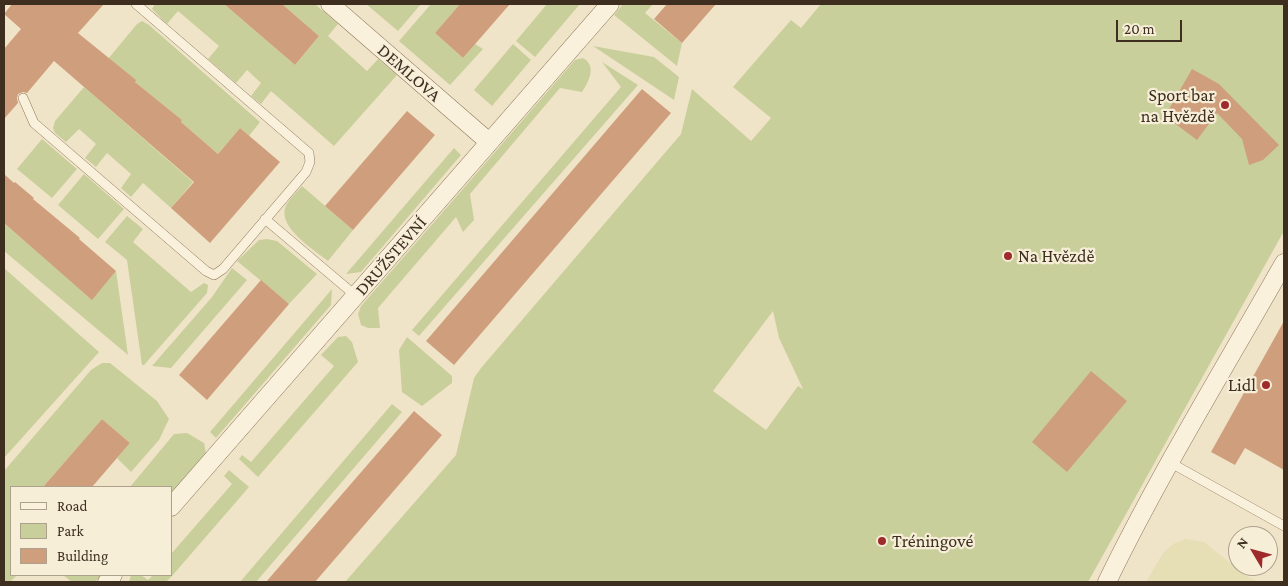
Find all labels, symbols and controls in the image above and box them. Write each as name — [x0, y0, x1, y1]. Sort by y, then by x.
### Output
scale bar — [1118, 10, 1184, 42]
text: 20 m — [1124, 21, 1155, 37]
street label: DEMLOVA — [373, 40, 445, 106]
place label: Sport bar na Hvězdě — [1141, 84, 1215, 126]
marker: Sport bar na Hvězdě — [1219, 99, 1231, 111]
street label: DRUŽSTEVNÍ — [351, 212, 431, 300]
place label: Na Hvězdě — [1018, 245, 1094, 267]
marker: Na Hvězdě — [1002, 250, 1014, 262]
place label: Lidl — [1228, 374, 1256, 396]
marker: Lidl — [1260, 379, 1272, 391]
legend — [10, 486, 172, 576]
text: Road — [57, 498, 87, 514]
text: Park — [57, 523, 84, 539]
north arrow — [1228, 526, 1278, 576]
place label: Tréningové — [892, 530, 973, 552]
text: N — [1233, 534, 1251, 551]
marker: Tréningové — [876, 535, 888, 547]
text: Building — [57, 548, 108, 564]

